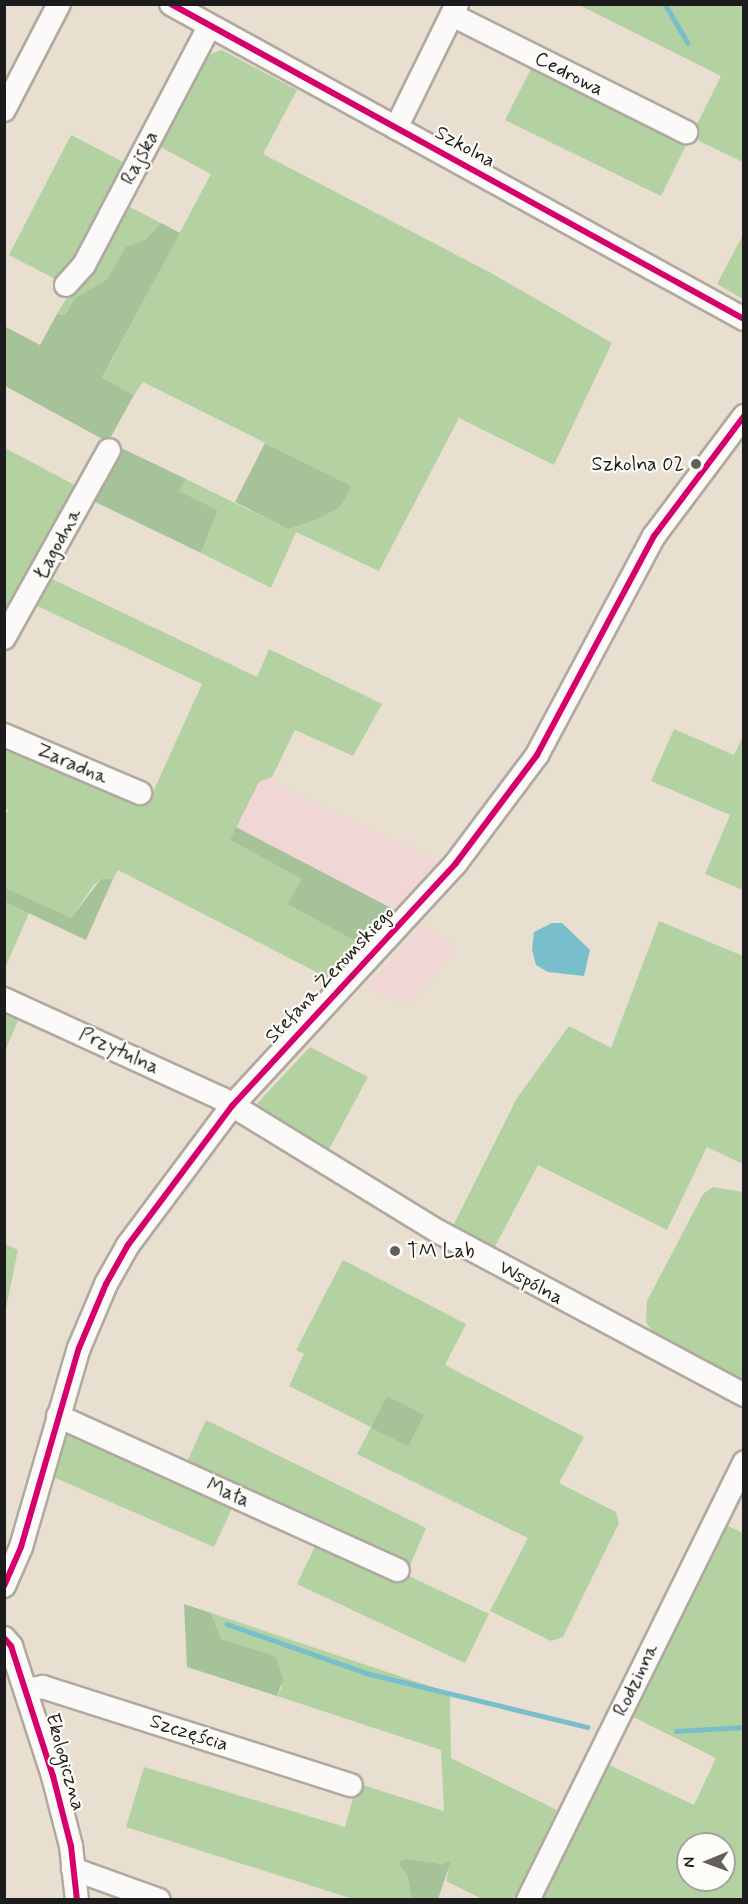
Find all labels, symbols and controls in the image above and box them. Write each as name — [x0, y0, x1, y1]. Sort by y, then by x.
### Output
street label: Cedrowa — [530, 46, 608, 102]
street label: Szkolna — [431, 121, 499, 173]
street label: Rajska — [116, 127, 164, 189]
place label: Szkolna 02 — [592, 452, 684, 476]
marker: Szkolna 02 — [689, 457, 703, 471]
street label: Łagodna — [29, 504, 87, 584]
street label: Zaradna — [33, 738, 111, 790]
street label: Stefana Żeromskiego — [260, 901, 400, 1049]
street label: Przytulna — [75, 1022, 163, 1080]
place label: TM Lab — [407, 1239, 477, 1263]
marker: TM Lab — [388, 1244, 402, 1258]
street label: Wspólna — [495, 1256, 567, 1310]
street label: Mała — [203, 1473, 253, 1513]
street label: Rodzinna — [608, 1640, 664, 1720]
street label: Szczęścia — [147, 1709, 231, 1757]
street label: Ekologiczna — [40, 1711, 90, 1813]
north arrow — [676, 1832, 736, 1892]
text: N — [679, 1857, 700, 1868]

